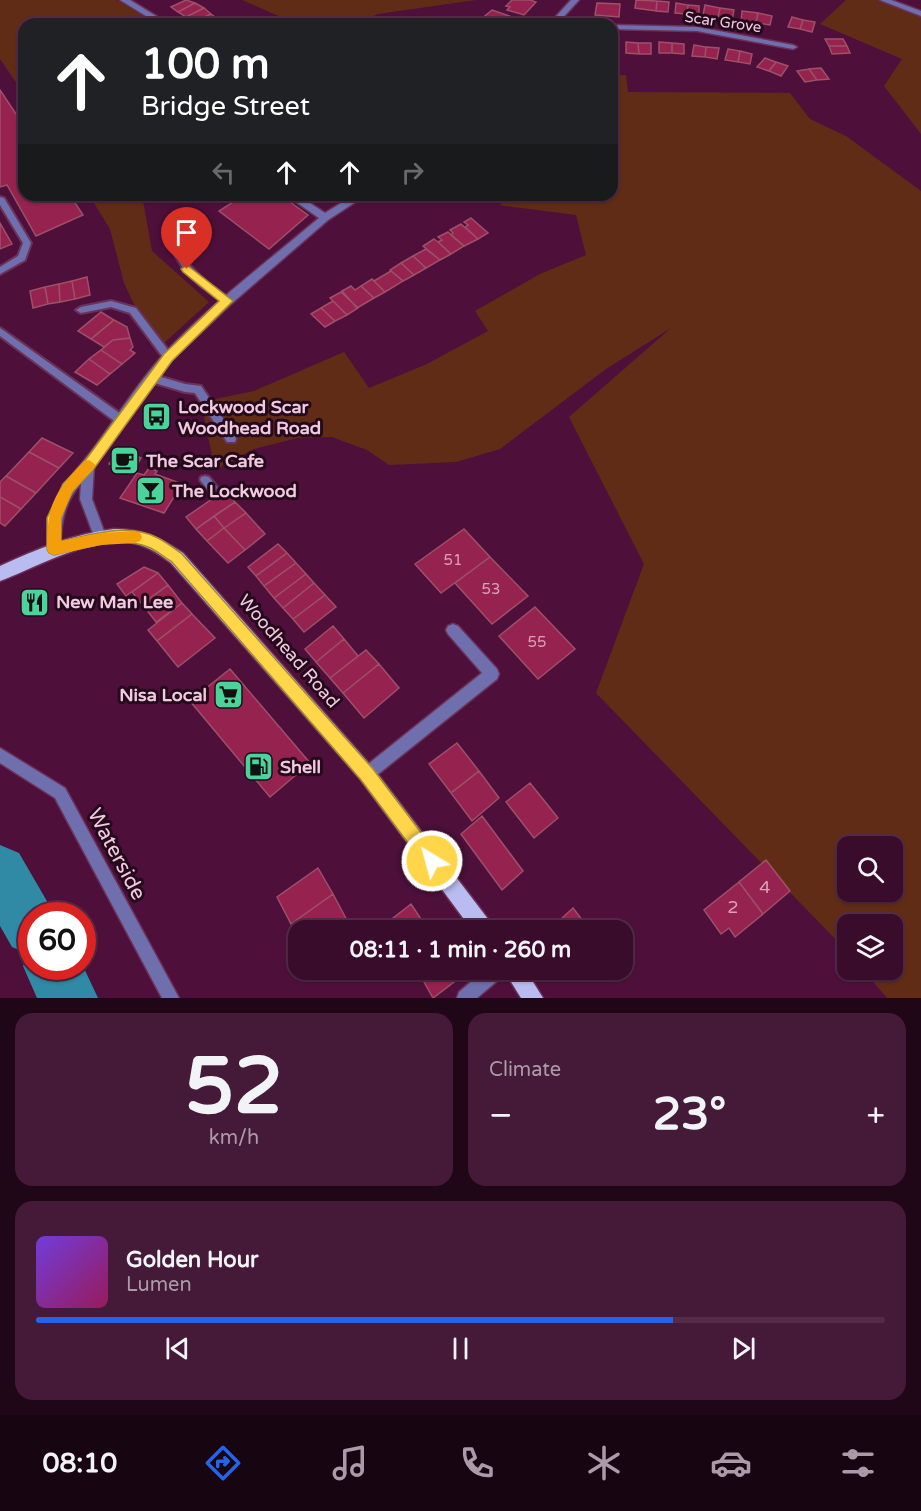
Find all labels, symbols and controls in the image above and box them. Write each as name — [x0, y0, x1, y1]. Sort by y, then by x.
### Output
street label: Scar Grove — [683, 8, 763, 36]
text: 100 m — [141, 39, 270, 90]
icon: ahead — [42, 42, 120, 120]
text: Bridge Street — [141, 90, 310, 123]
icon: left — [207, 156, 240, 189]
icon: ahead — [270, 156, 303, 189]
icon: ahead — [333, 156, 366, 189]
icon: right — [396, 156, 429, 189]
pin — [161, 207, 212, 269]
icon: arrive — [170, 216, 203, 249]
place label: Lockwood Scar Woodhead Road — [178, 396, 321, 439]
bus stop icon: Lockwood Scar Woodhead Road — [141, 401, 173, 433]
cafe icon: The Scar Cafe — [109, 445, 141, 477]
place label: The Scar Cafe — [145, 450, 264, 472]
bar icon: The Lockwood — [135, 475, 167, 507]
place label: The Lockwood — [171, 480, 297, 502]
house number: 51 — [444, 551, 462, 569]
house number: 53 — [482, 580, 500, 598]
restaurant icon: New Man Lee — [19, 586, 51, 618]
street label: Woodhead Road — [234, 590, 344, 712]
place label: New Man Lee — [56, 591, 173, 613]
house number: 55 — [528, 633, 546, 651]
supermarket icon: Nisa Local — [212, 679, 244, 711]
place label: Nisa Local — [119, 684, 207, 706]
fuel station icon: Shell — [243, 751, 275, 783]
place label: Shell — [280, 756, 321, 778]
street label: Waterside — [82, 804, 151, 904]
position arrow — [400, 829, 464, 893]
map controls — [837, 836, 903, 980]
button: search — [837, 836, 903, 902]
house number: 4 — [759, 876, 771, 898]
house number: 2 — [727, 896, 739, 918]
speed limit sign: 60 — [18, 902, 96, 980]
button: layers — [837, 914, 903, 980]
text: 08:11 · 1 min · 260 m — [350, 937, 571, 963]
text: 52 — [185, 1040, 283, 1134]
text: Climate — [489, 1058, 561, 1082]
text: 23° — [653, 1088, 726, 1142]
text: − — [489, 1096, 513, 1135]
text: + — [866, 1096, 885, 1135]
text: km/h — [209, 1126, 259, 1150]
text: Golden Hour — [126, 1247, 258, 1273]
text: Lumen — [126, 1273, 192, 1297]
icon: previous — [161, 1332, 194, 1365]
icon: pause — [444, 1332, 477, 1365]
icon: next — [727, 1332, 760, 1365]
icon: directions — [202, 1442, 244, 1484]
icon: music — [329, 1442, 371, 1484]
icon: phone — [456, 1442, 498, 1484]
icon: climate — [583, 1442, 625, 1484]
icon: car — [710, 1442, 752, 1484]
icon: filters — [837, 1442, 879, 1484]
text: 08:10 — [42, 1447, 117, 1480]

